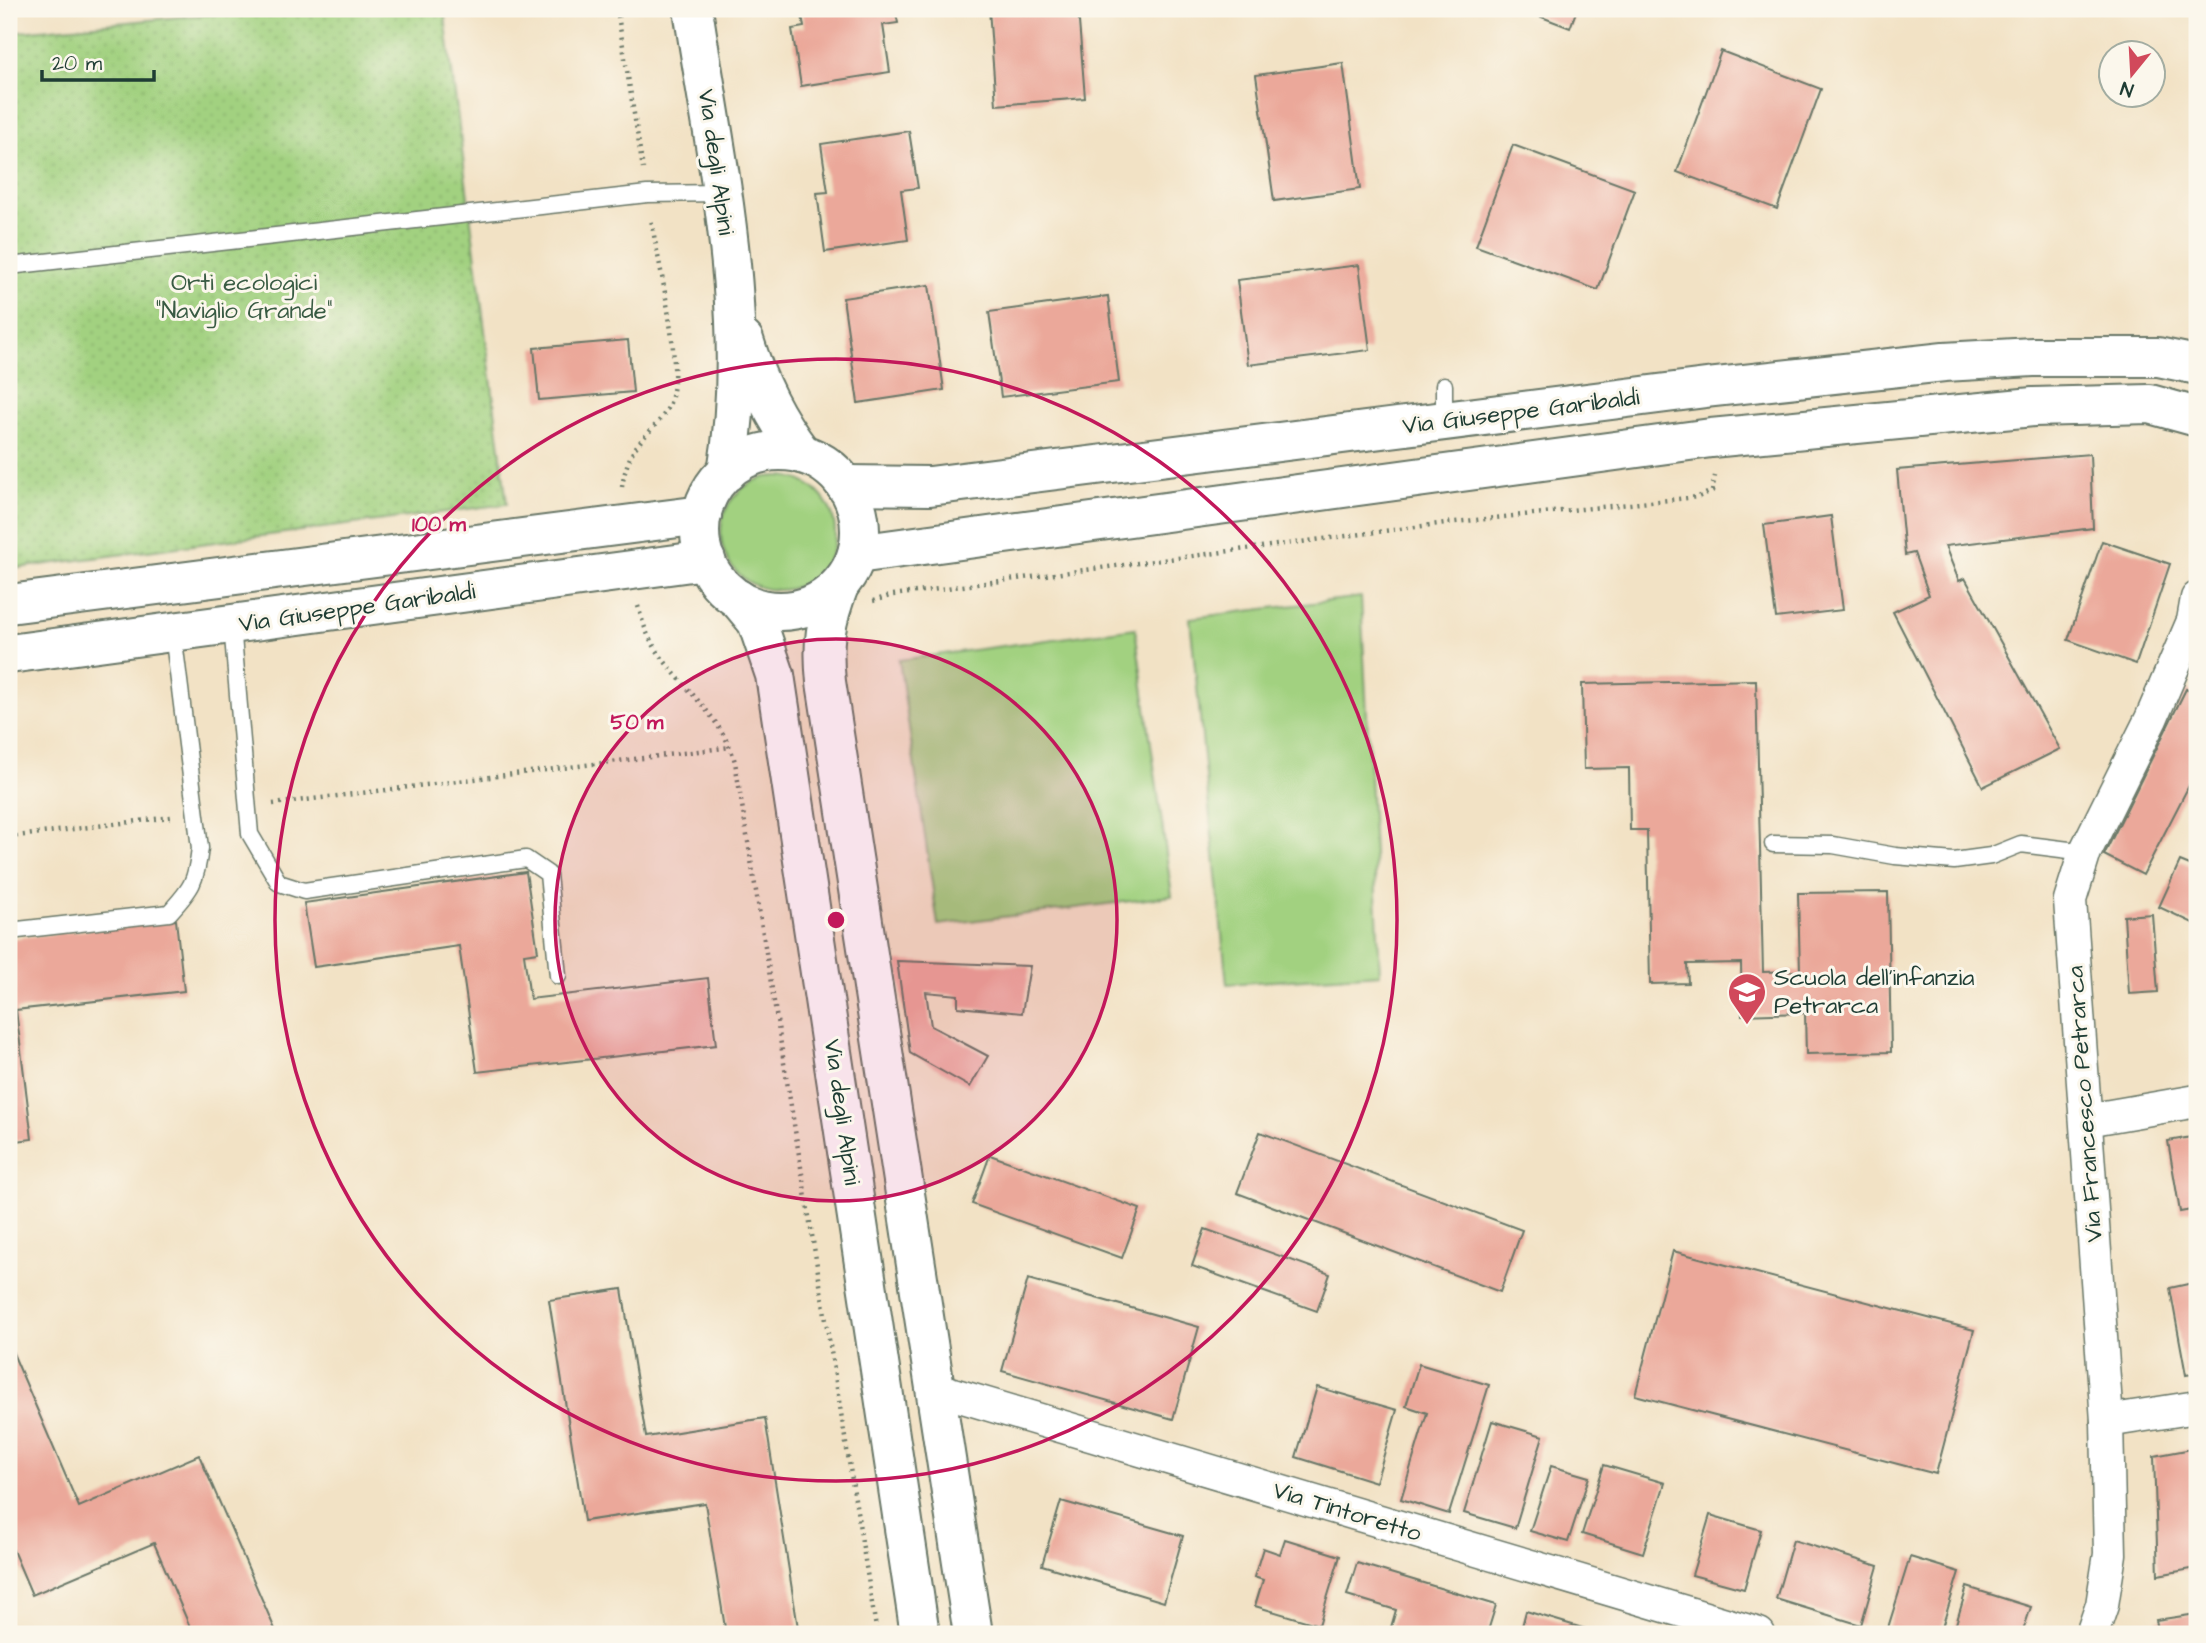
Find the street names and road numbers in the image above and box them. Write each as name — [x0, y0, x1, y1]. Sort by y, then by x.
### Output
street label: Via degli Alpini — [688, 87, 743, 238]
street label: Via Giuseppe Garibaldi — [1401, 381, 1642, 443]
street label: Via Giuseppe Garibaldi — [237, 575, 478, 641]
street label: Via Francesco Petrarca — [2058, 965, 2112, 1243]
street label: Via degli Alpini — [814, 1037, 869, 1188]
street label: Via Tintoretto — [1269, 1473, 1426, 1551]

